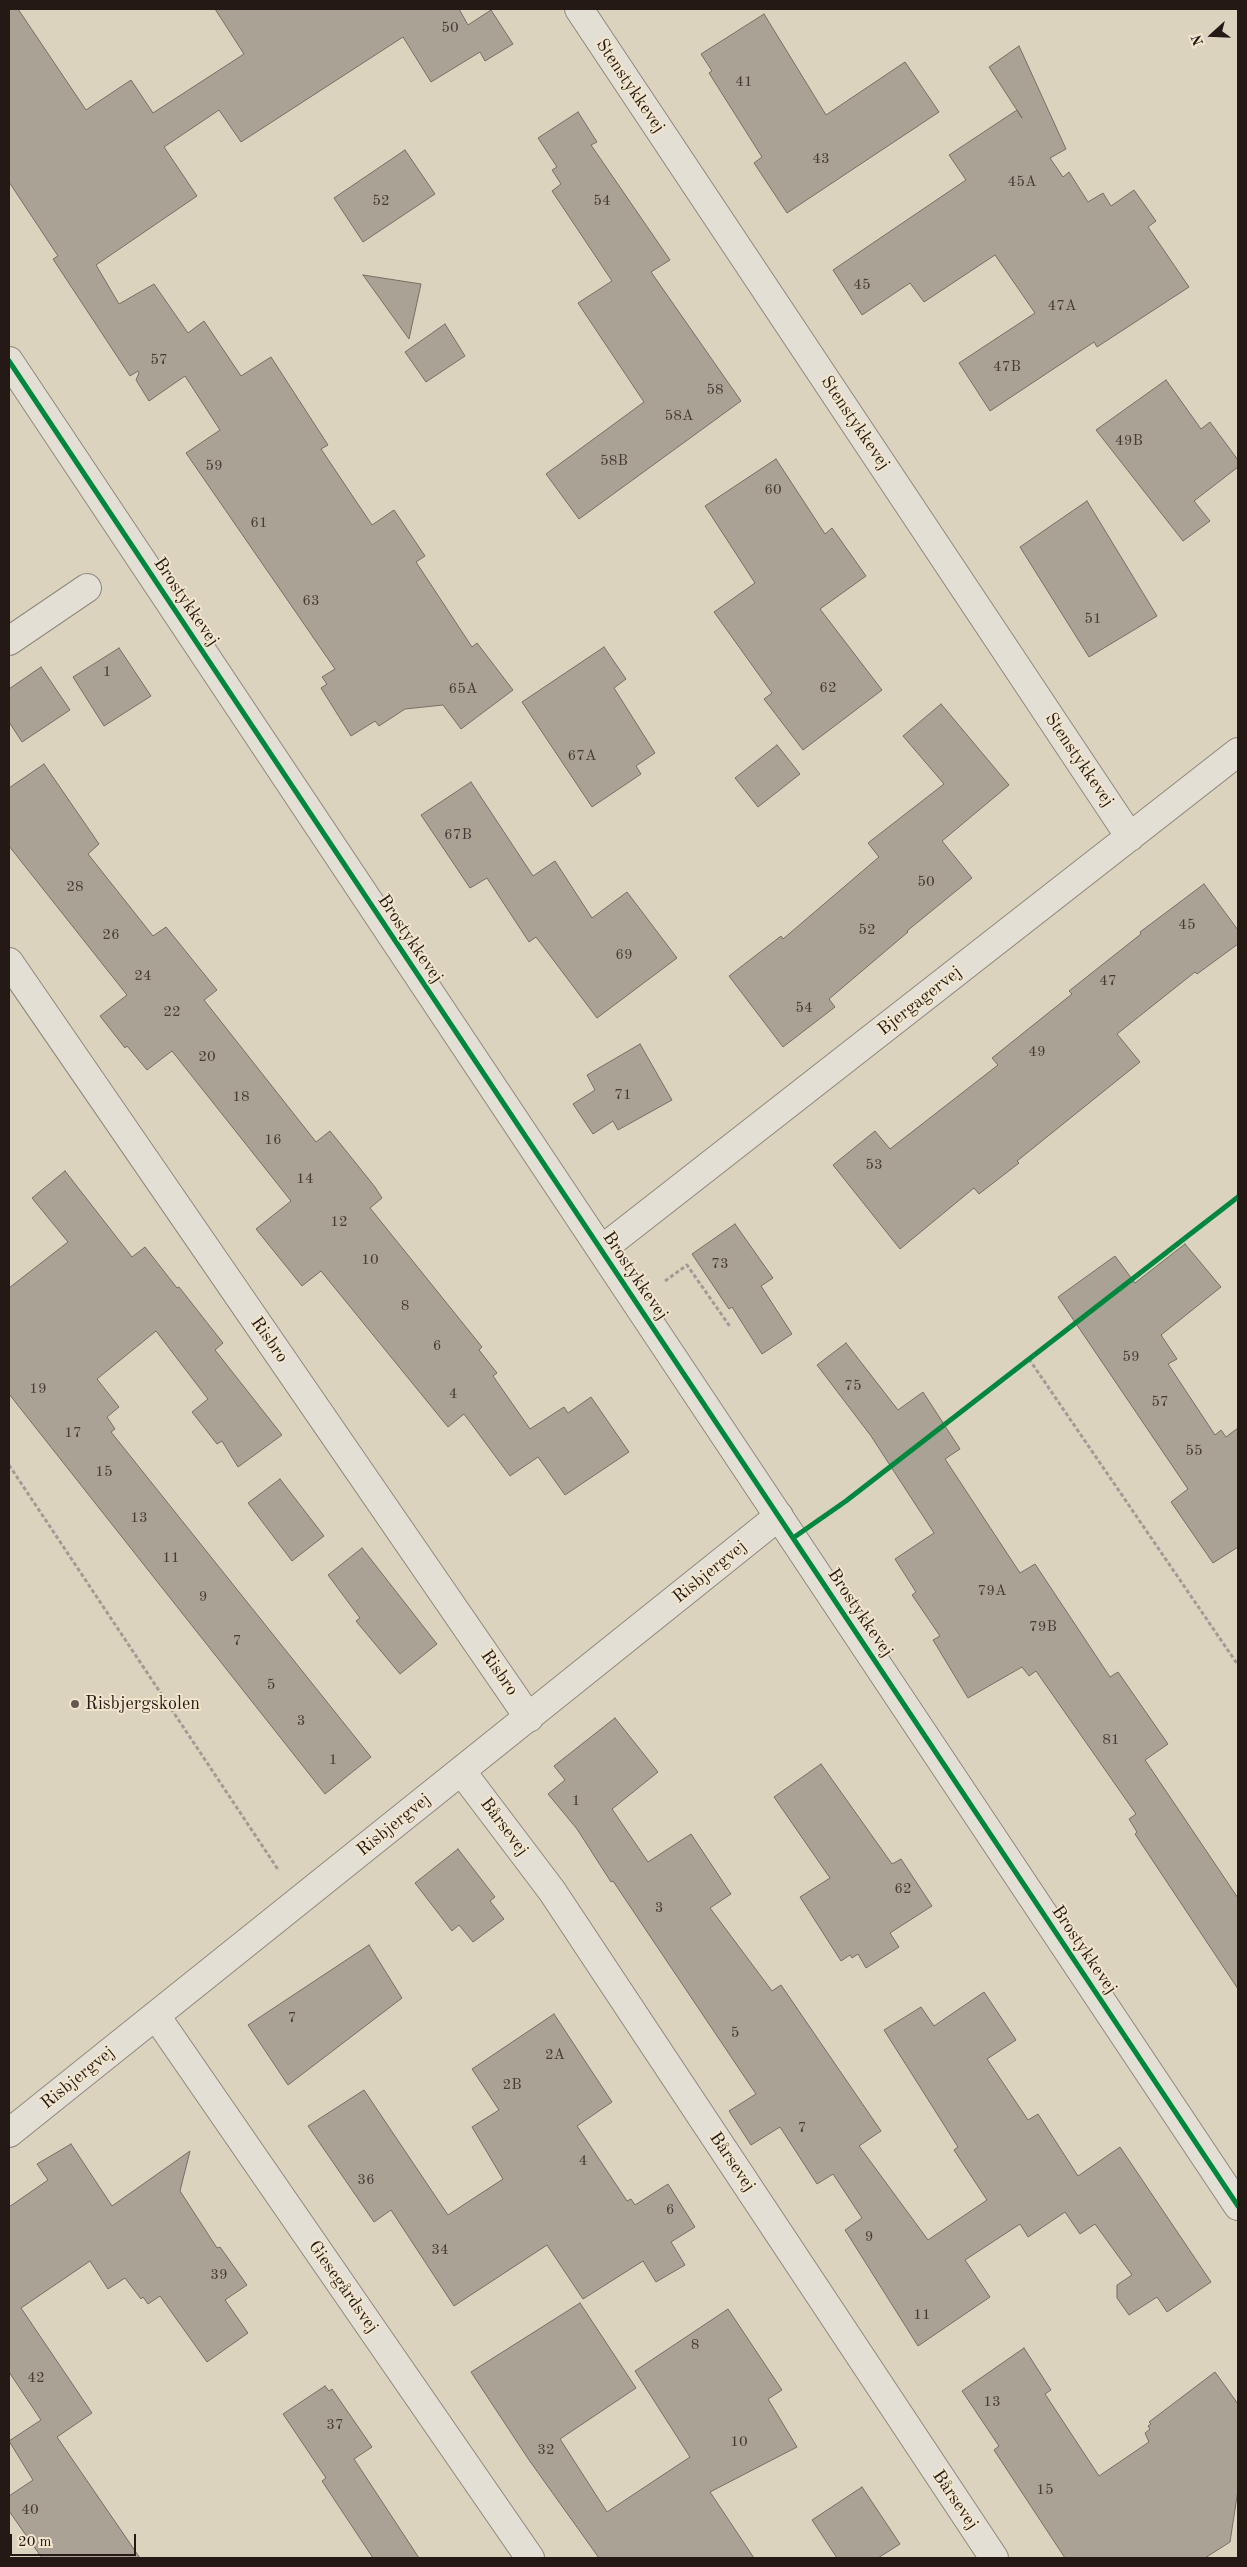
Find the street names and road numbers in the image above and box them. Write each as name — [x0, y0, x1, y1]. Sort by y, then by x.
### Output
street label: Stenstykkevej — [591, 35, 669, 137]
street label: Stenstykkevej — [816, 372, 894, 474]
street label: Brostykkevej — [149, 554, 223, 650]
street label: Stenstykkevej — [1040, 709, 1118, 811]
street label: Brostykkevej — [373, 891, 447, 987]
street label: Bjergagervej — [874, 962, 966, 1040]
street label: Brostykkevej — [598, 1228, 672, 1324]
street label: Risbro — [246, 1313, 292, 1367]
street label: Risbjergvej — [669, 1536, 751, 1608]
street label: Brostykkevej — [823, 1565, 897, 1661]
street label: Risbro — [476, 1646, 522, 1700]
street label: Risbjergvej — [353, 1789, 435, 1861]
street label: Bårsevej — [475, 1794, 533, 1860]
street label: Brostykkevej — [1047, 1902, 1121, 1998]
street label: Risbjergvej — [37, 2042, 119, 2114]
street label: Bårsevej — [704, 2128, 760, 2196]
street label: Giesegårdsvej — [303, 2237, 383, 2337]
street label: Bårsevej — [927, 2466, 983, 2534]

